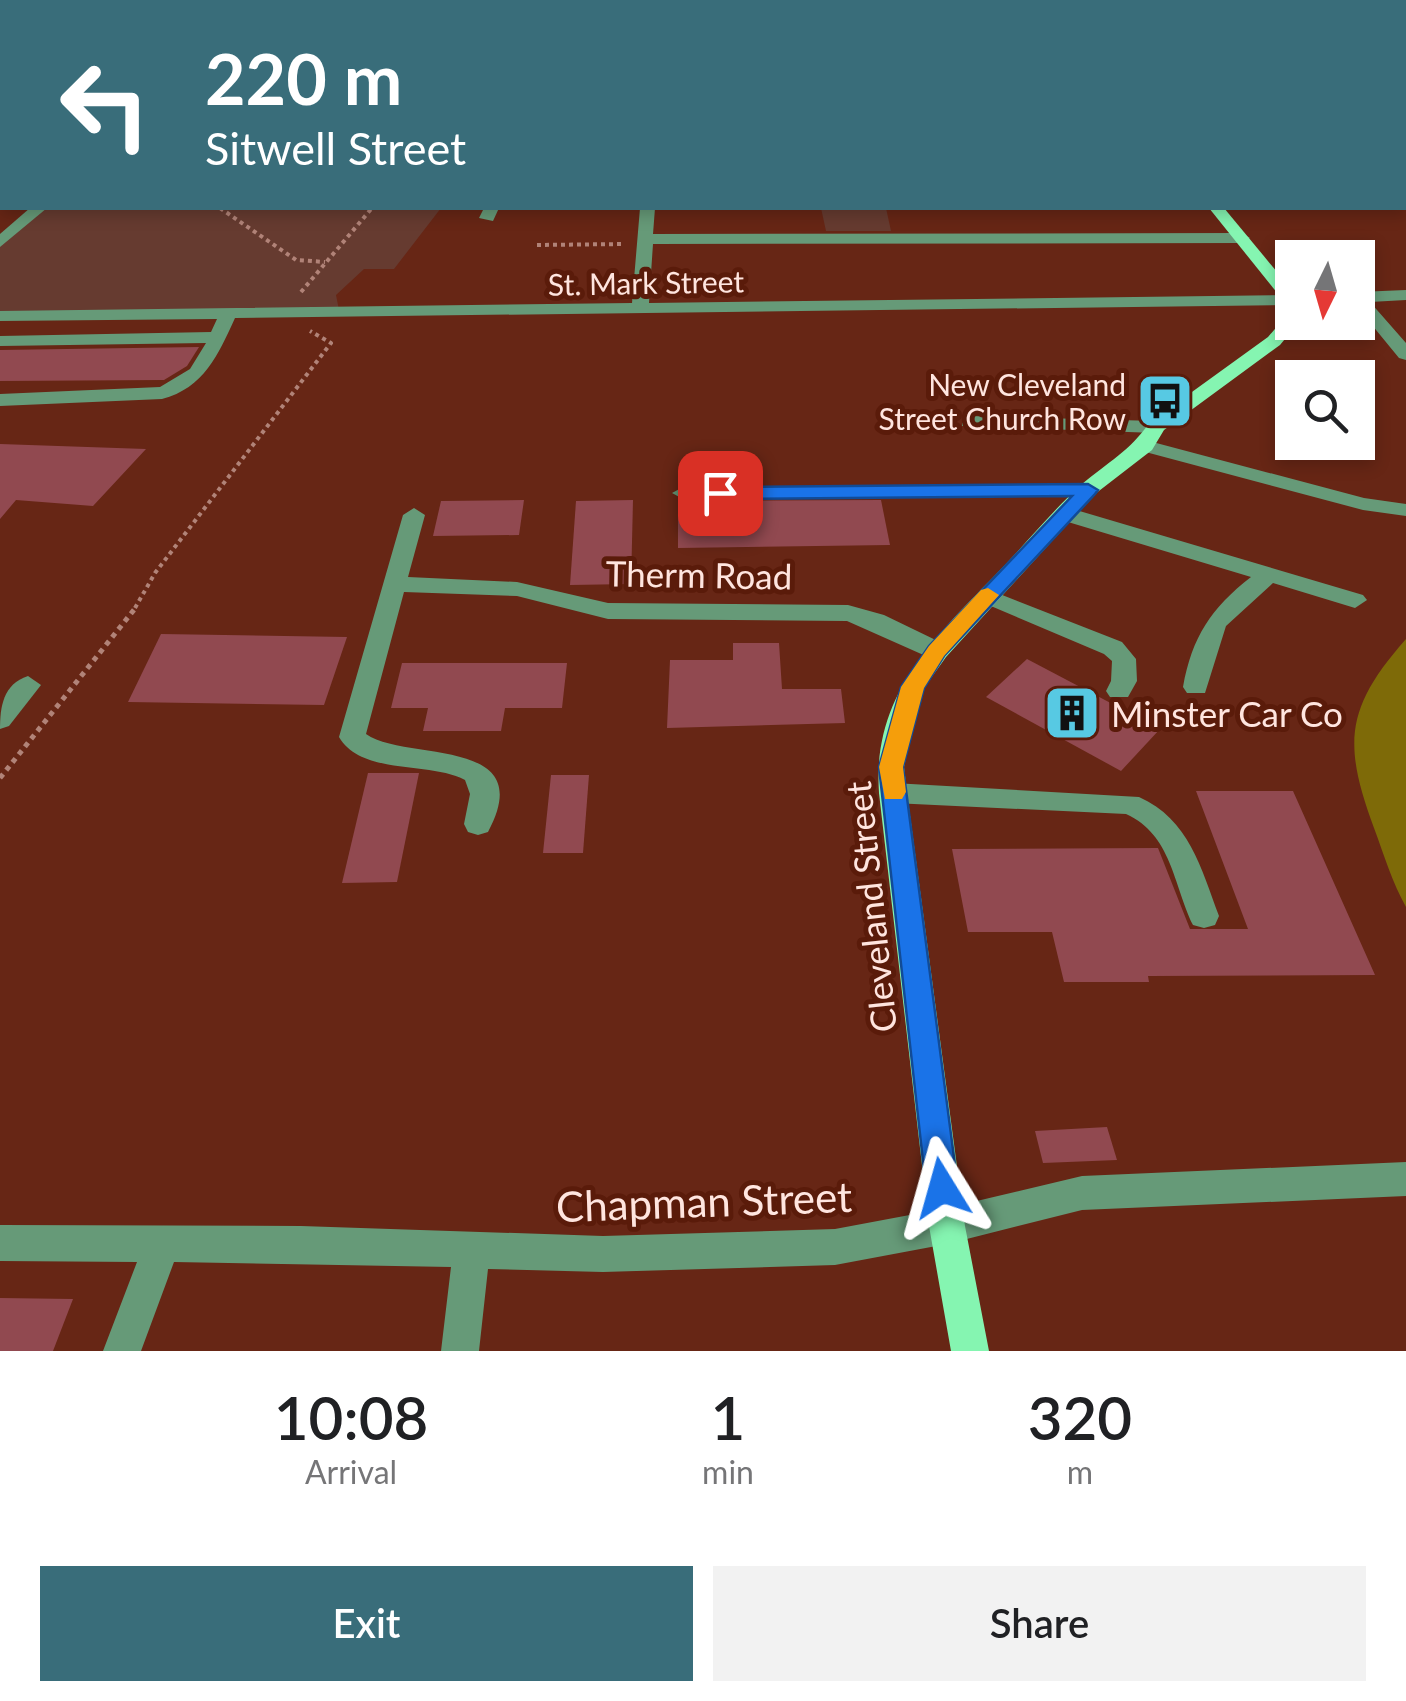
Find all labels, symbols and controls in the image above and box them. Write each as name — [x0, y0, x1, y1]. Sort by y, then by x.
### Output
text: 220 m — [205, 36, 402, 120]
icon: left — [40, 40, 170, 170]
text: Sitwell Street — [205, 121, 466, 175]
north arrow — [1275, 240, 1375, 340]
map controls — [1275, 240, 1375, 460]
street label: St. Mark Street — [548, 262, 745, 302]
button: search — [1275, 360, 1375, 460]
place label: New Cleveland Street Church Row — [879, 366, 1126, 436]
bus stop icon: New Cleveland Street Church Row — [1135, 371, 1195, 431]
pin — [678, 451, 763, 536]
icon: arrive — [693, 466, 748, 521]
street label: Therm Road — [605, 551, 793, 597]
building icon: Minster Car Co — [1042, 683, 1102, 743]
place label: Minster Car Co — [1111, 692, 1343, 734]
street label: Cleveland Street — [836, 779, 904, 1034]
position arrow — [890, 1136, 994, 1240]
street label: Chapman Street — [555, 1171, 853, 1231]
text: 10:08 — [274, 1381, 428, 1453]
text: 1 — [711, 1381, 745, 1453]
text: 320 — [1028, 1381, 1132, 1453]
text: Arrival — [305, 1452, 397, 1491]
text: min — [702, 1452, 754, 1491]
text: m — [1067, 1452, 1093, 1491]
button: Exit — [40, 1566, 693, 1681]
button: Share — [713, 1566, 1366, 1681]

